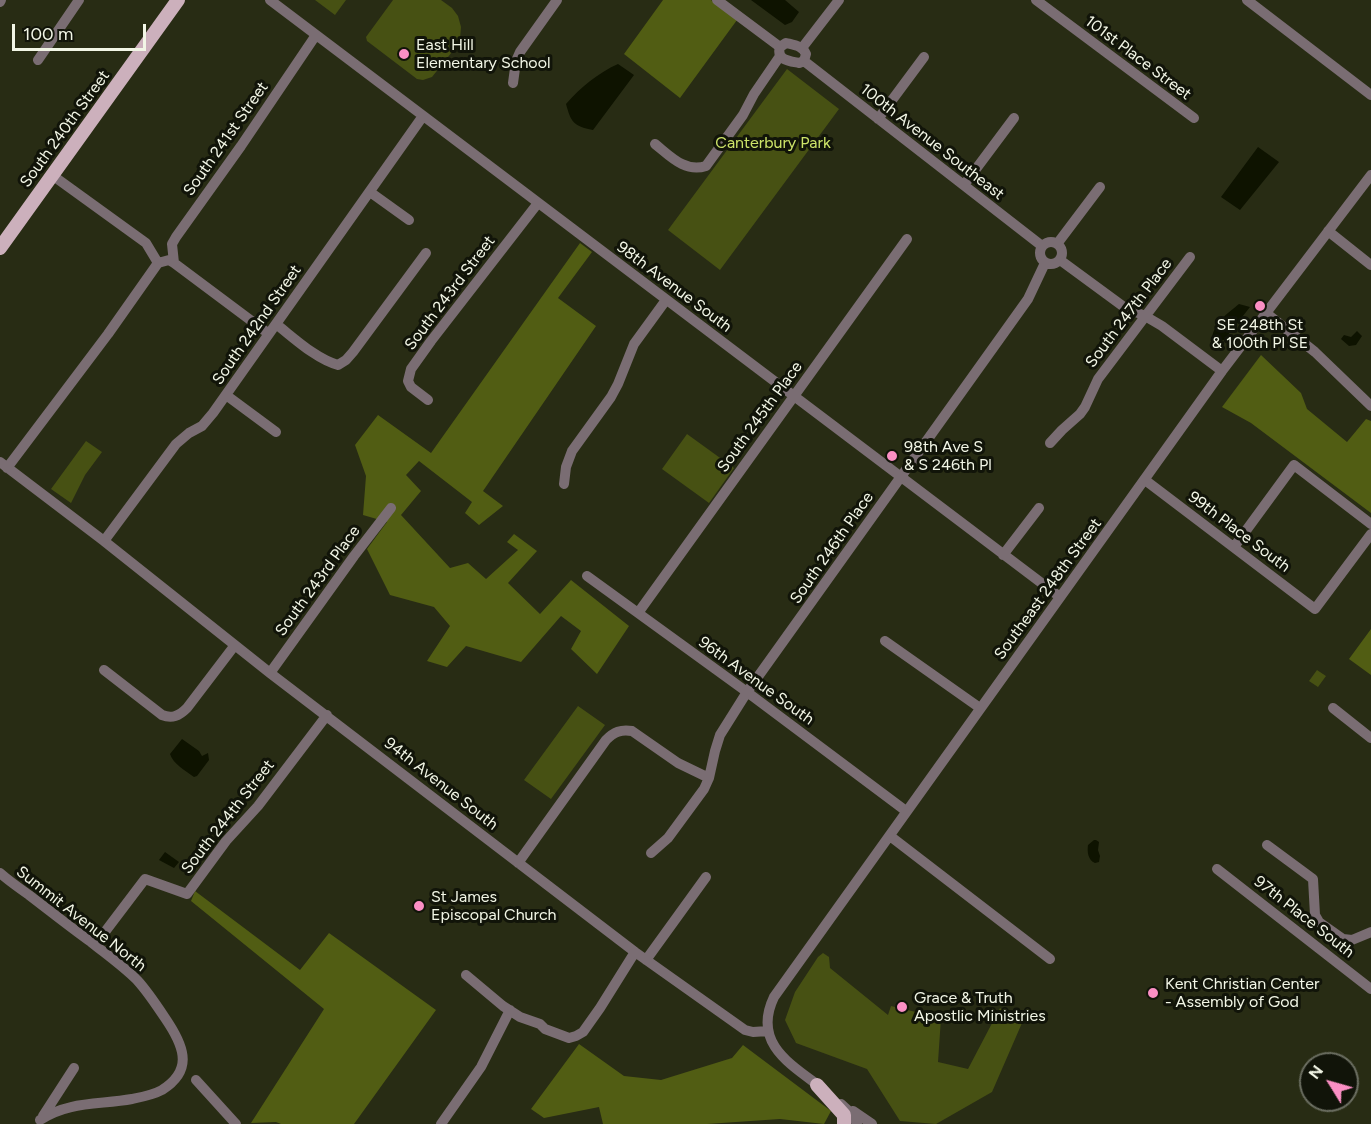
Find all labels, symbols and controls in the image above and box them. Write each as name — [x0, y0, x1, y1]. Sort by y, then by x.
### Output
scale bar — [15, 12, 148, 50]
street label: 101st Place Street — [1081, 12, 1195, 104]
text: 100 m — [23, 23, 73, 45]
place label: East Hill Elementary School — [416, 35, 550, 73]
marker: East Hill Elementary School — [397, 47, 411, 61]
street label: South 240th Street — [16, 67, 114, 191]
street label: South 241st Street — [180, 78, 272, 200]
street label: 100th Avenue Southeast — [856, 80, 1008, 204]
park label: Canterbury Park — [715, 133, 831, 153]
street label: South 243rd Street — [401, 232, 499, 354]
street label: 98th Avenue South — [613, 238, 735, 336]
street label: South 247th Place — [1082, 255, 1176, 371]
street label: South 242nd Street — [208, 261, 306, 389]
marker: SE 248th St & 100th Pl SE — [1253, 299, 1267, 313]
place label: SE 248th St & 100th Pl SE — [1212, 315, 1308, 353]
street label: South 245th Place — [713, 358, 807, 476]
place label: 98th Ave S & S 246th Pl — [904, 437, 992, 475]
marker: 98th Ave S & S 246th Pl — [885, 449, 899, 463]
street label: South 246th Place — [786, 488, 878, 608]
street label: 99th Place South — [1184, 488, 1294, 576]
street label: Southeast 248th Street — [990, 515, 1106, 663]
street label: South 243rd Place — [272, 522, 364, 640]
street label: 96th Avenue South — [694, 633, 818, 729]
street label: 94th Avenue South — [380, 734, 502, 834]
street label: South 244th Street — [177, 756, 279, 878]
street label: Summit Avenue North — [12, 862, 150, 976]
street label: 97th Place South — [1250, 872, 1358, 962]
place label: St James Episcopal Church — [431, 887, 557, 925]
marker: St James Episcopal Church — [412, 899, 426, 913]
place label: Kent Christian Center - Assembly of God — [1165, 974, 1319, 1012]
marker: Kent Christian Center - Assembly of God — [1146, 986, 1160, 1000]
place label: Grace & Truth Apostlic Ministries — [914, 988, 1046, 1026]
marker: Grace & Truth Apostlic Ministries — [895, 1000, 909, 1014]
north arrow — [1299, 1052, 1359, 1112]
text: N — [1305, 1061, 1327, 1083]

